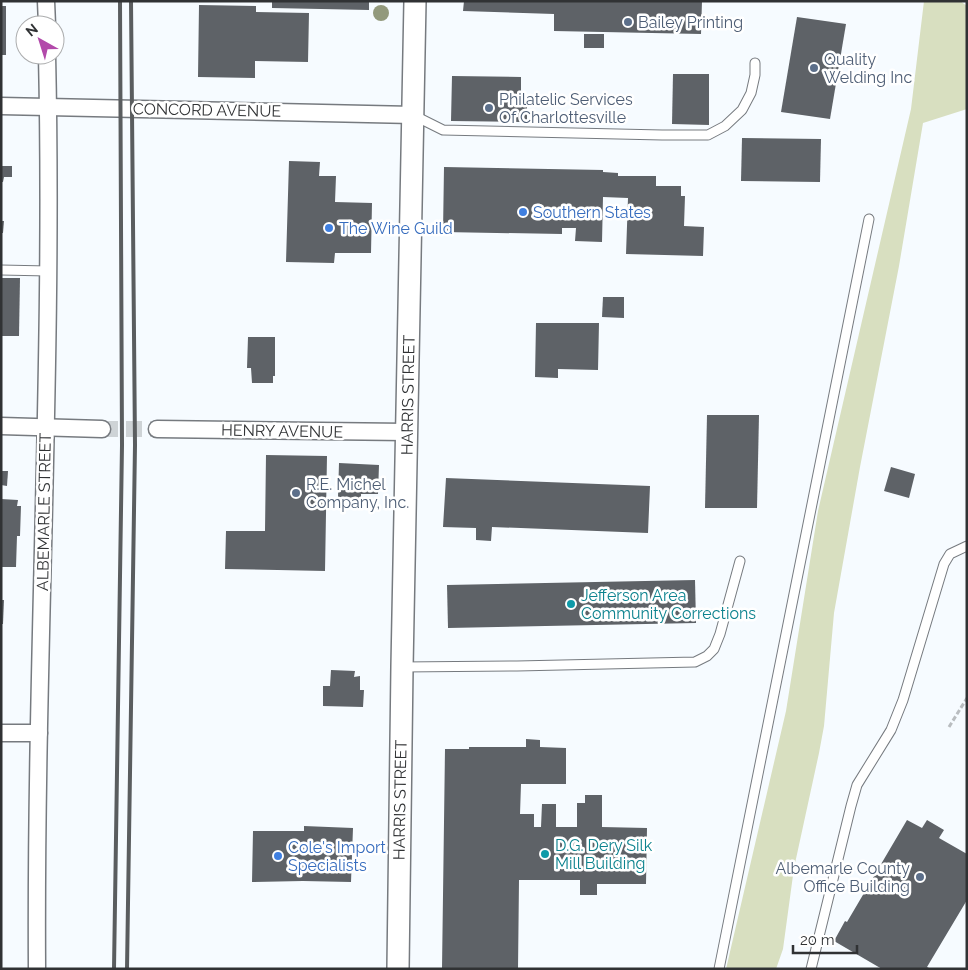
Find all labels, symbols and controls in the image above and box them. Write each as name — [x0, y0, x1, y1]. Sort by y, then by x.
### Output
place label: Bailey Printing — [638, 13, 743, 32]
north arrow — [15, 15, 65, 65]
marker: Bailey Printing — [622, 16, 634, 28]
text: N — [23, 20, 41, 39]
place label: Quality Welding Inc — [824, 50, 912, 87]
marker: Quality Welding Inc — [808, 62, 820, 74]
place label: Philatelic Services Of Charlottesville — [499, 90, 633, 127]
street label: CONCORD AVENUE — [133, 99, 282, 121]
marker: Philatelic Services Of Charlottesville — [483, 102, 495, 114]
place label: Southern States — [533, 203, 651, 222]
marker: Southern States — [517, 206, 529, 218]
place label: The Wine Guild — [339, 219, 453, 238]
marker: The Wine Guild — [323, 222, 335, 234]
street label: HARRIS STREET — [397, 334, 419, 455]
street label: HENRY AVENUE — [221, 420, 343, 442]
street label: ALBEMARLE STREET — [33, 433, 55, 591]
place label: R.E. Michel Company, Inc. — [306, 475, 409, 512]
marker: R.E. Michel Company, Inc. — [290, 487, 302, 499]
place label: Jefferson Area Community Corrections — [581, 586, 756, 623]
marker: Jefferson Area Community Corrections — [565, 598, 577, 610]
street label: HARRIS STREET — [389, 739, 411, 860]
place label: D.G. Dery Silk Mill Building — [555, 836, 653, 873]
place label: Cole's Import Specialists — [288, 838, 387, 875]
marker: D.G. Dery Silk Mill Building — [539, 848, 551, 860]
marker: Cole's Import Specialists — [272, 850, 284, 862]
place label: Albemarle County Office Building — [775, 859, 910, 896]
marker: Albemarle County Office Building — [914, 871, 926, 883]
scale bar — [793, 922, 857, 954]
text: 20 m — [800, 931, 835, 949]

